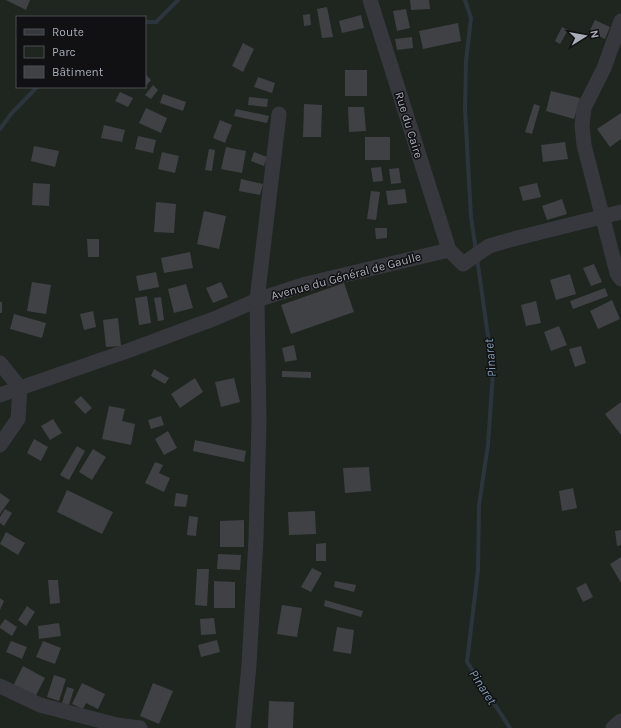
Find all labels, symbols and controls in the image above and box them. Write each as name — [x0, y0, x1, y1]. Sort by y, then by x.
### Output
legend — [16, 16, 146, 88]
north arrow — [565, 16, 605, 56]
text: Route — [52, 25, 84, 39]
text: N — [587, 29, 601, 39]
text: Parc — [52, 45, 76, 59]
text: Bâtiment — [52, 65, 104, 79]
street label: Rue du Caire — [392, 90, 426, 160]
street label: Avenue du Général de Gaulle — [270, 249, 422, 303]
water label: Pinaret — [481, 338, 499, 378]
water label: Pinaret — [466, 667, 500, 708]

